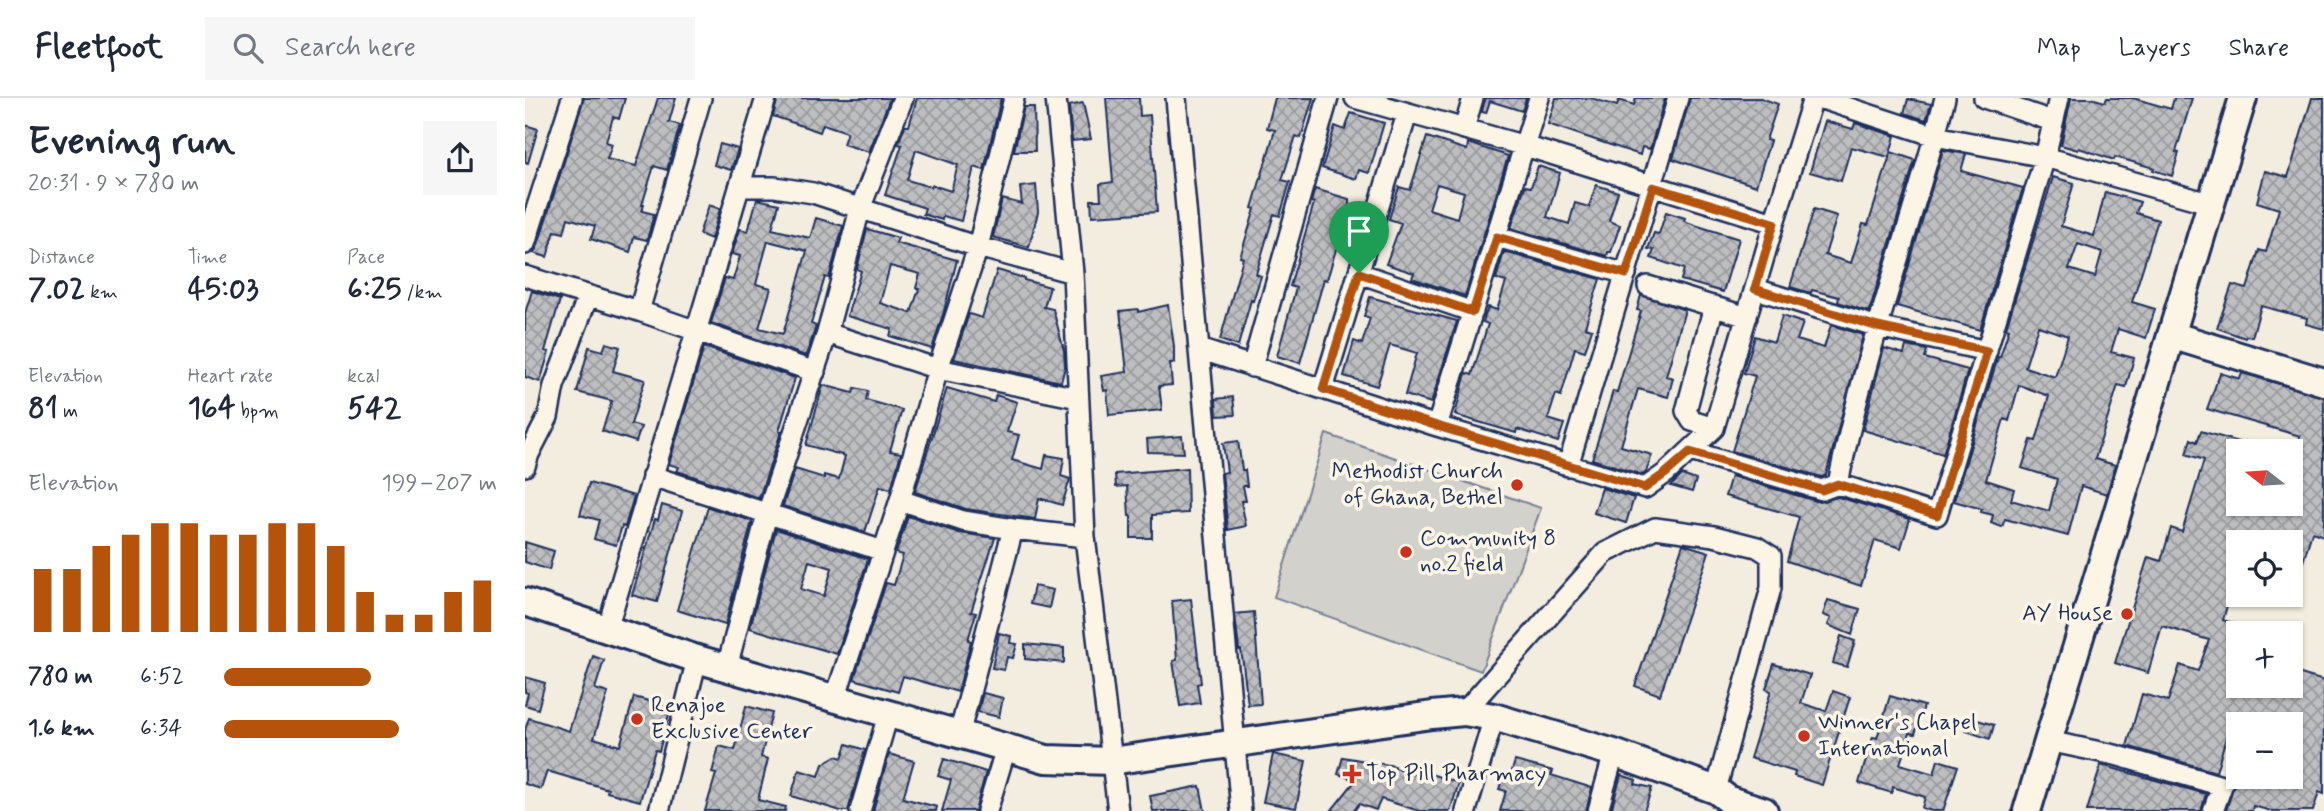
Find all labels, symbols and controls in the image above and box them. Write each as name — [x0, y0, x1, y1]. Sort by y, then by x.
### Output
search box — [205, 17, 695, 80]
text: Fleetfoot — [35, 26, 163, 70]
icon: search — [229, 29, 267, 67]
text: Search here — [285, 31, 416, 65]
text: Map — [2037, 33, 2081, 64]
text: Layers — [2119, 33, 2191, 64]
text: Share — [2229, 33, 2289, 64]
text: Evening run — [28, 118, 235, 167]
button: share — [423, 121, 497, 195]
text: 20:31 · 9 × 780 m — [28, 169, 199, 199]
pin — [1329, 201, 1389, 273]
icon: arrive — [1340, 212, 1378, 250]
text: Distance — [28, 245, 95, 270]
text: Time — [188, 245, 227, 270]
text: Pace — [347, 245, 385, 270]
text: 7.02 — [28, 270, 85, 309]
text: 45:03 — [188, 270, 259, 309]
text: 6:25 — [347, 270, 401, 309]
text: km — [85, 280, 118, 305]
text: /km — [401, 280, 443, 305]
text: Elevation — [28, 364, 103, 389]
text: Heart rate — [188, 364, 273, 389]
text: kcal — [347, 364, 379, 389]
text: 81 — [28, 389, 58, 428]
text: 164 — [188, 389, 235, 428]
text: 542 — [347, 389, 401, 428]
text: m — [58, 399, 78, 424]
text: bpm — [235, 399, 279, 424]
north arrow — [2226, 439, 2303, 516]
map controls — [2226, 439, 2303, 789]
place label: Methodist Church of Ghana, Bethel — [1332, 457, 1503, 513]
text: Elevation — [28, 469, 119, 499]
text: 199–207 m — [381, 469, 497, 499]
marker: Methodist Church of Ghana, Bethel — [1509, 477, 1525, 493]
place label: Community 8 no.2 field — [1420, 524, 1556, 580]
button: locate — [2226, 530, 2303, 607]
marker: Community 8 no.2 field — [1398, 544, 1414, 560]
place label: AY House — [2022, 599, 2113, 629]
marker: AY House — [2119, 606, 2135, 622]
button: + — [2226, 621, 2303, 698]
text: 780 m — [28, 662, 93, 692]
text: 6:52 — [140, 662, 184, 692]
place label: Renajoe Exclusive Center — [651, 691, 813, 747]
place label: Winner's Chapel International — [1818, 708, 1977, 764]
marker: Renajoe Exclusive Center — [629, 711, 645, 727]
button: − — [2226, 712, 2303, 789]
text: 1.6 km — [28, 714, 95, 744]
text: 6:34 — [140, 714, 182, 744]
marker: Winner's Chapel International — [1796, 728, 1812, 744]
place label: Top Pill Pharmacy — [1366, 759, 1546, 789]
marker: Top Pill Pharmacy — [1344, 766, 1360, 782]

